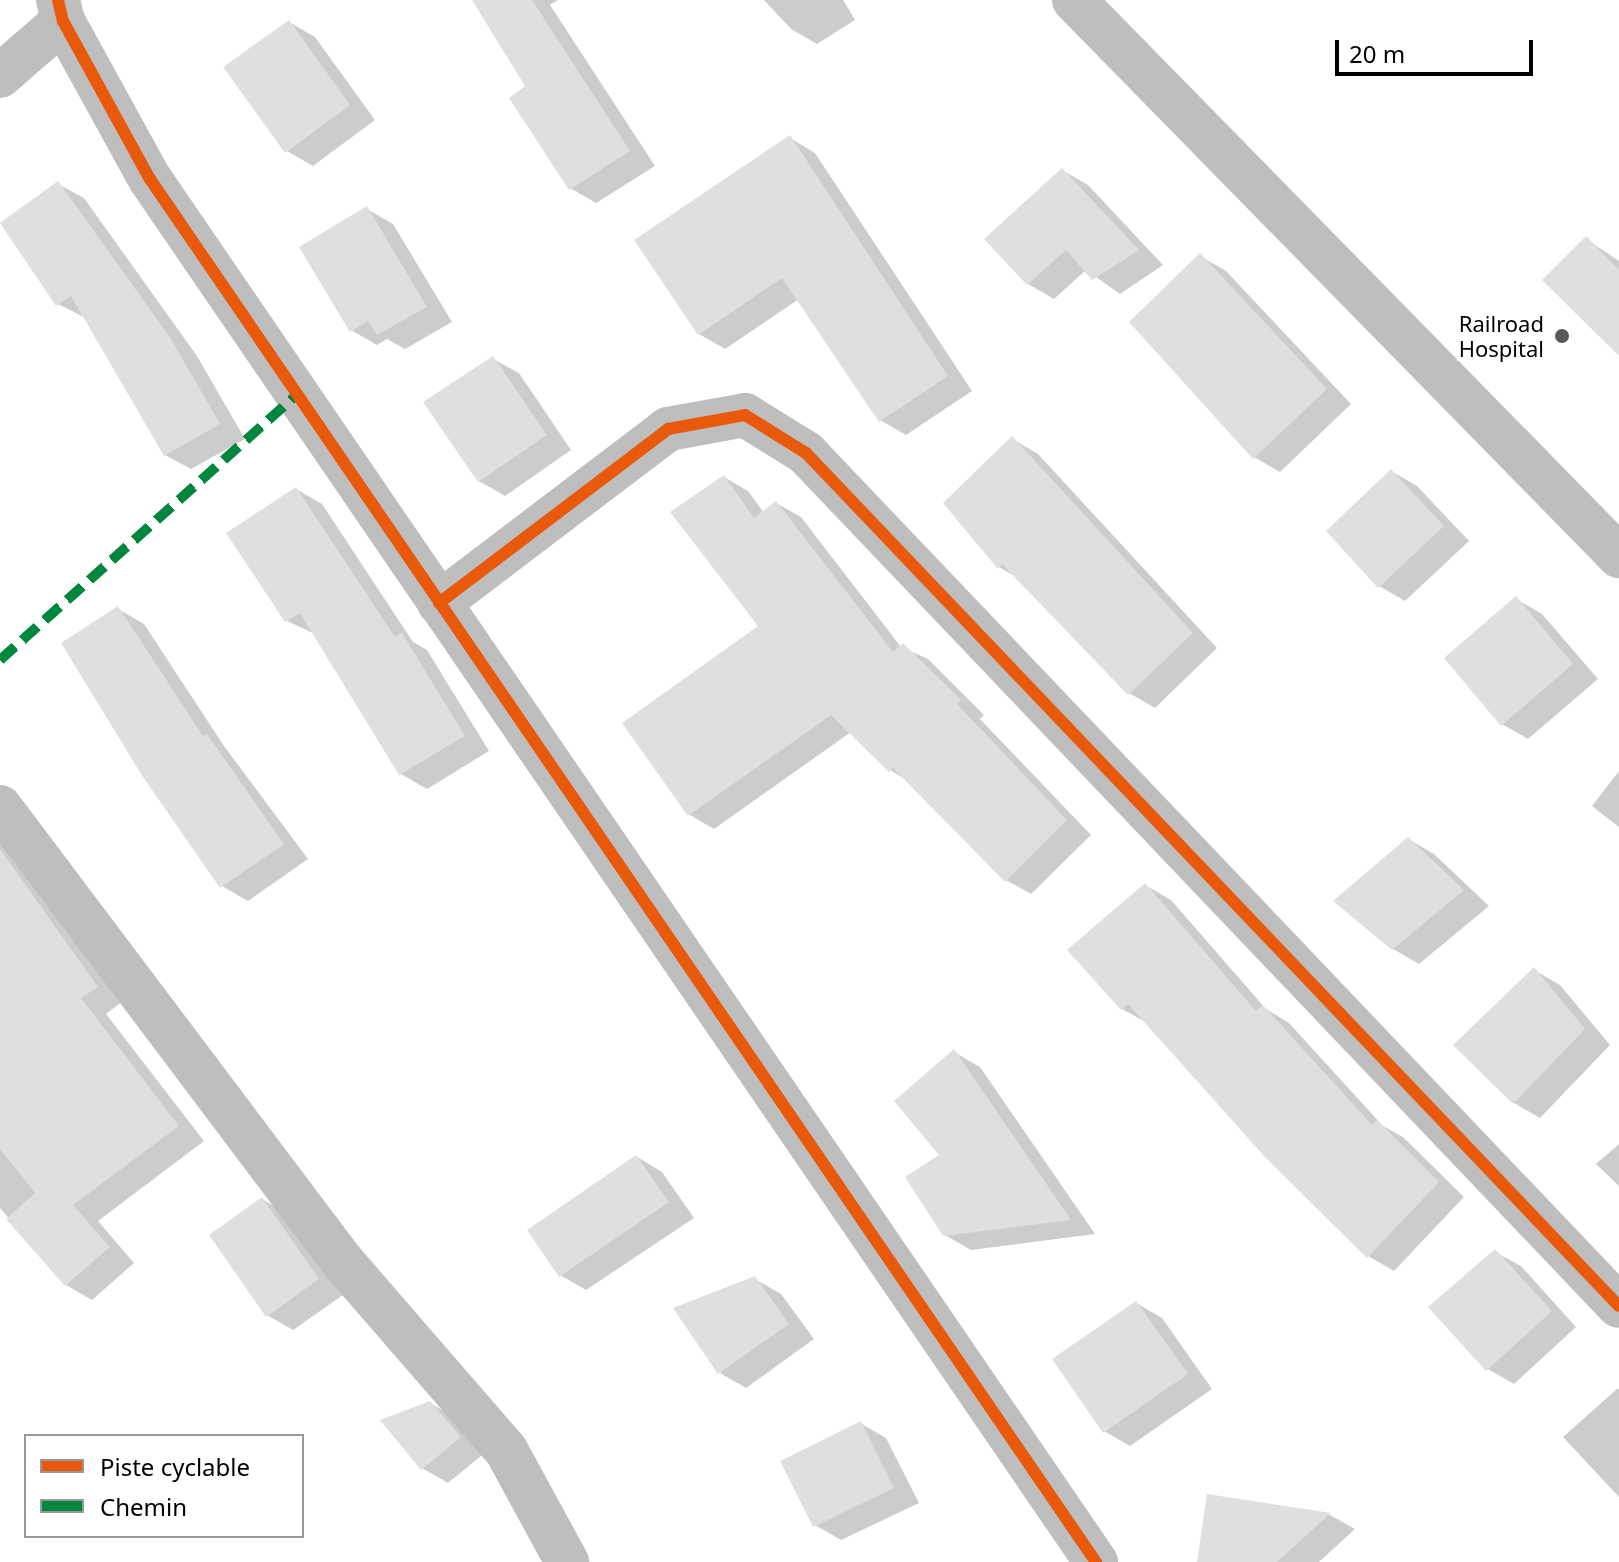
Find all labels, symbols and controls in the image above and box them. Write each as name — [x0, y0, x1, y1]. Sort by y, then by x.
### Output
scale bar — [1339, 24, 1537, 74]
text: 20 m — [1349, 37, 1405, 70]
place label: Railroad Hospital — [1459, 310, 1544, 362]
marker: Railroad Hospital — [1551, 325, 1573, 347]
legend — [24, 1434, 304, 1538]
text: Piste cyclable — [100, 1450, 250, 1483]
text: Chemin — [100, 1490, 187, 1523]

